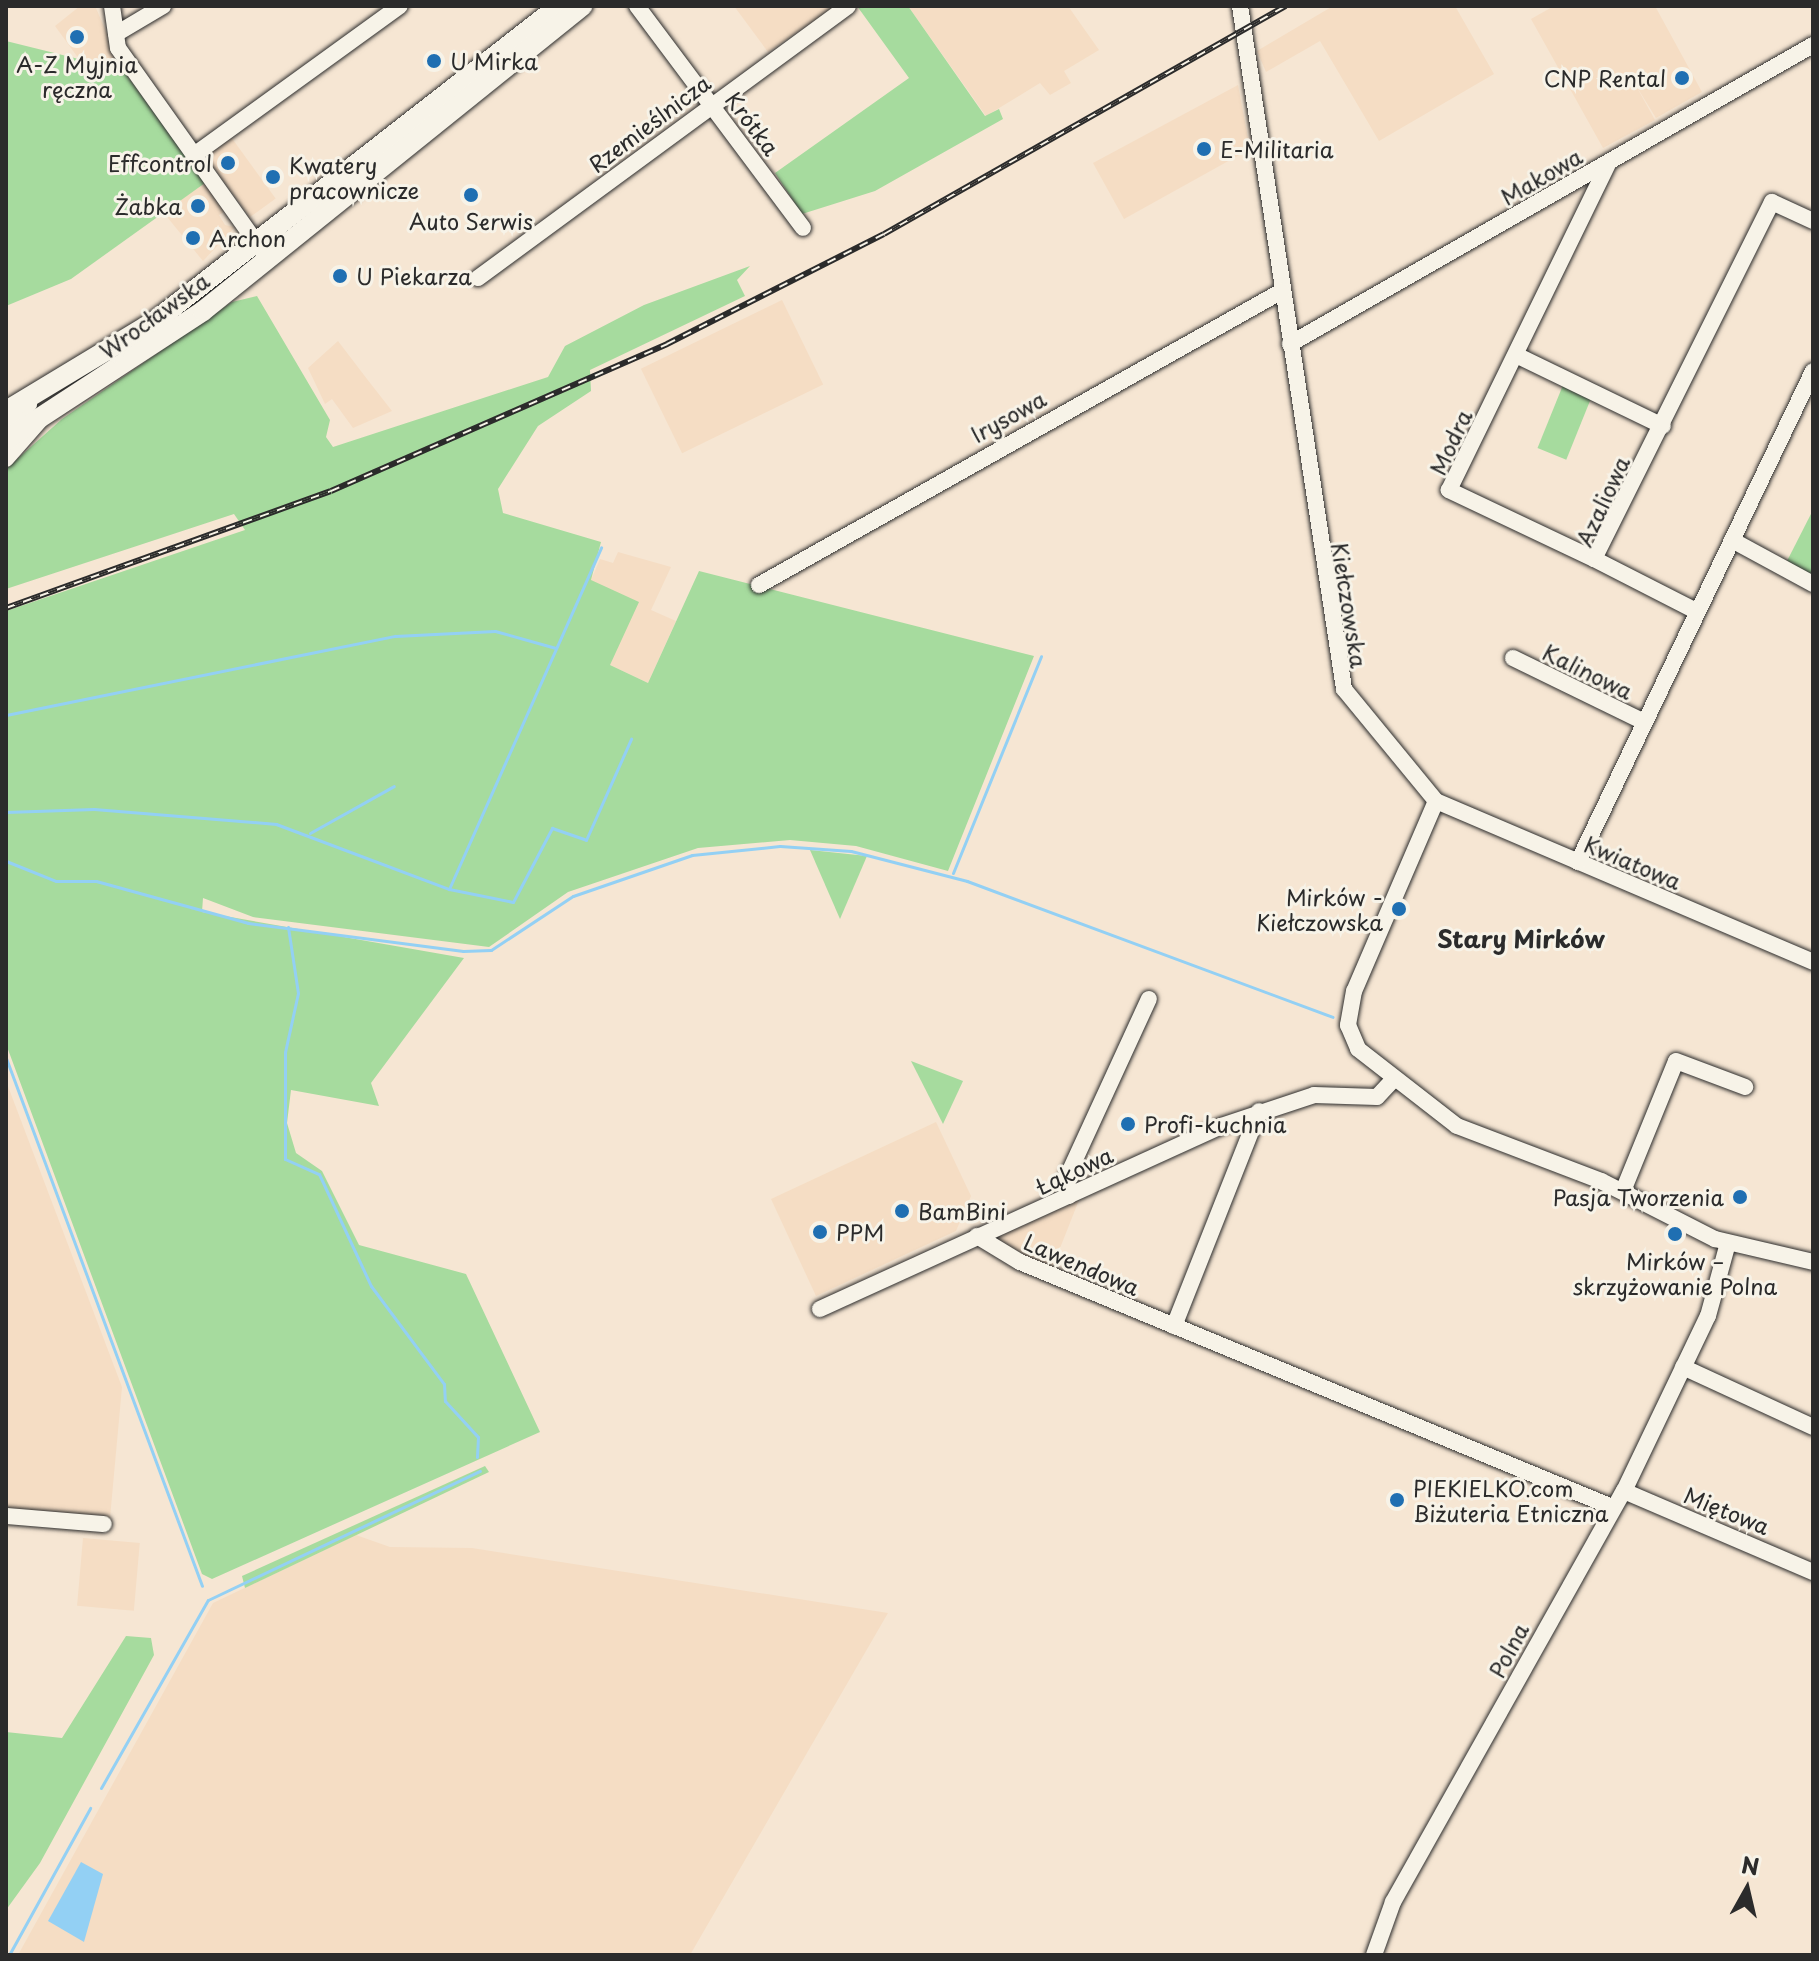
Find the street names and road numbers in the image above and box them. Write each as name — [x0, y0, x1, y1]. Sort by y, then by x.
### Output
street label: Rzemieślnicza — [583, 69, 715, 177]
street label: Krótka — [721, 86, 785, 160]
street label: Makowa — [1496, 142, 1586, 210]
street label: Wrocławska — [94, 266, 214, 364]
street label: Irysowa — [966, 385, 1050, 447]
street label: Modra — [1423, 405, 1477, 479]
street label: Azaliowa — [1570, 452, 1634, 550]
street label: Kiełczowska — [1327, 540, 1373, 670]
street label: Kalinowa — [1539, 638, 1637, 704]
street label: Kwiatowa — [1581, 830, 1685, 894]
street label: Łąkowa — [1031, 1141, 1117, 1199]
street label: Lawendowa — [1020, 1228, 1144, 1300]
street label: Miętowa — [1680, 1481, 1774, 1539]
street label: Polna — [1483, 1618, 1533, 1682]

